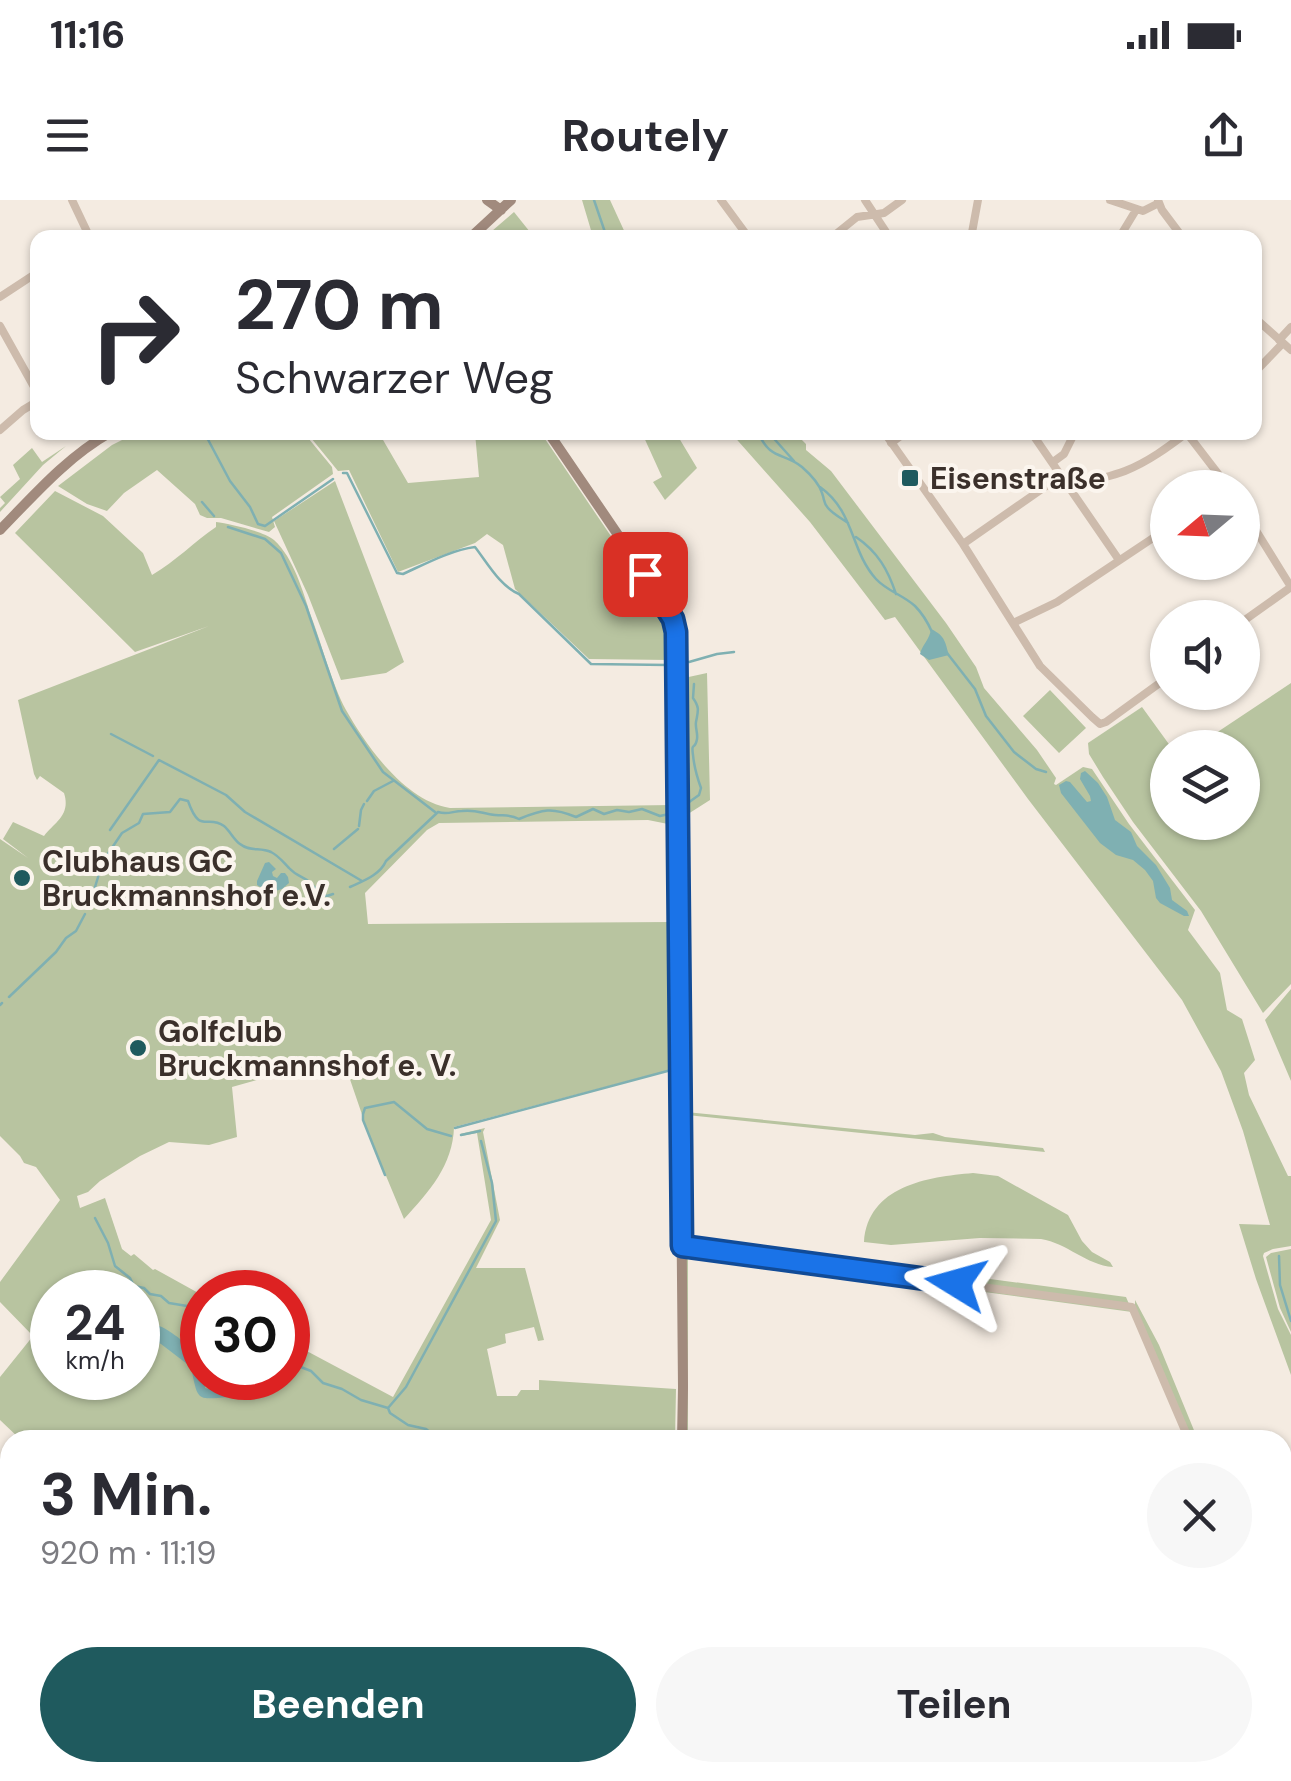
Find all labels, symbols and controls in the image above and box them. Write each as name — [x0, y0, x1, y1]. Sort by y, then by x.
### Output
text: 11:16 — [50, 10, 125, 60]
text: Routely — [562, 106, 729, 165]
icon: menu — [40, 108, 95, 163]
icon: share — [1196, 108, 1251, 163]
text: 270 m — [235, 260, 444, 351]
icon: right — [70, 270, 200, 400]
text: Schwarzer Weg — [235, 348, 554, 407]
place label: Eisenstraße — [930, 459, 1106, 498]
marker: Eisenstraße — [899, 467, 921, 489]
north arrow — [1150, 470, 1260, 580]
map controls — [1150, 470, 1260, 840]
pin — [603, 532, 688, 617]
icon: arrive — [618, 547, 673, 602]
button: sound — [1150, 600, 1260, 710]
button: layers — [1150, 730, 1260, 840]
place label: Clubhaus GC Bruckmannshof e.V. — [42, 842, 331, 915]
marker: Clubhaus GC Bruckmannshof e.V. — [11, 867, 33, 889]
place label: Golfclub Bruckmannshof e. V. — [158, 1012, 456, 1085]
marker: Golfclub Bruckmannshof e. V. — [127, 1037, 149, 1059]
position arrow — [904, 1231, 1008, 1335]
speed limit sign: 30 — [180, 1270, 310, 1400]
text: 24 — [65, 1290, 126, 1356]
text: km/h — [65, 1344, 125, 1377]
text: 3 Min. — [40, 1455, 212, 1534]
button: close — [1147, 1463, 1252, 1568]
text: 920 m · 11:19 — [40, 1532, 216, 1574]
button: Beenden — [40, 1647, 636, 1762]
button: Teilen — [656, 1647, 1252, 1762]

